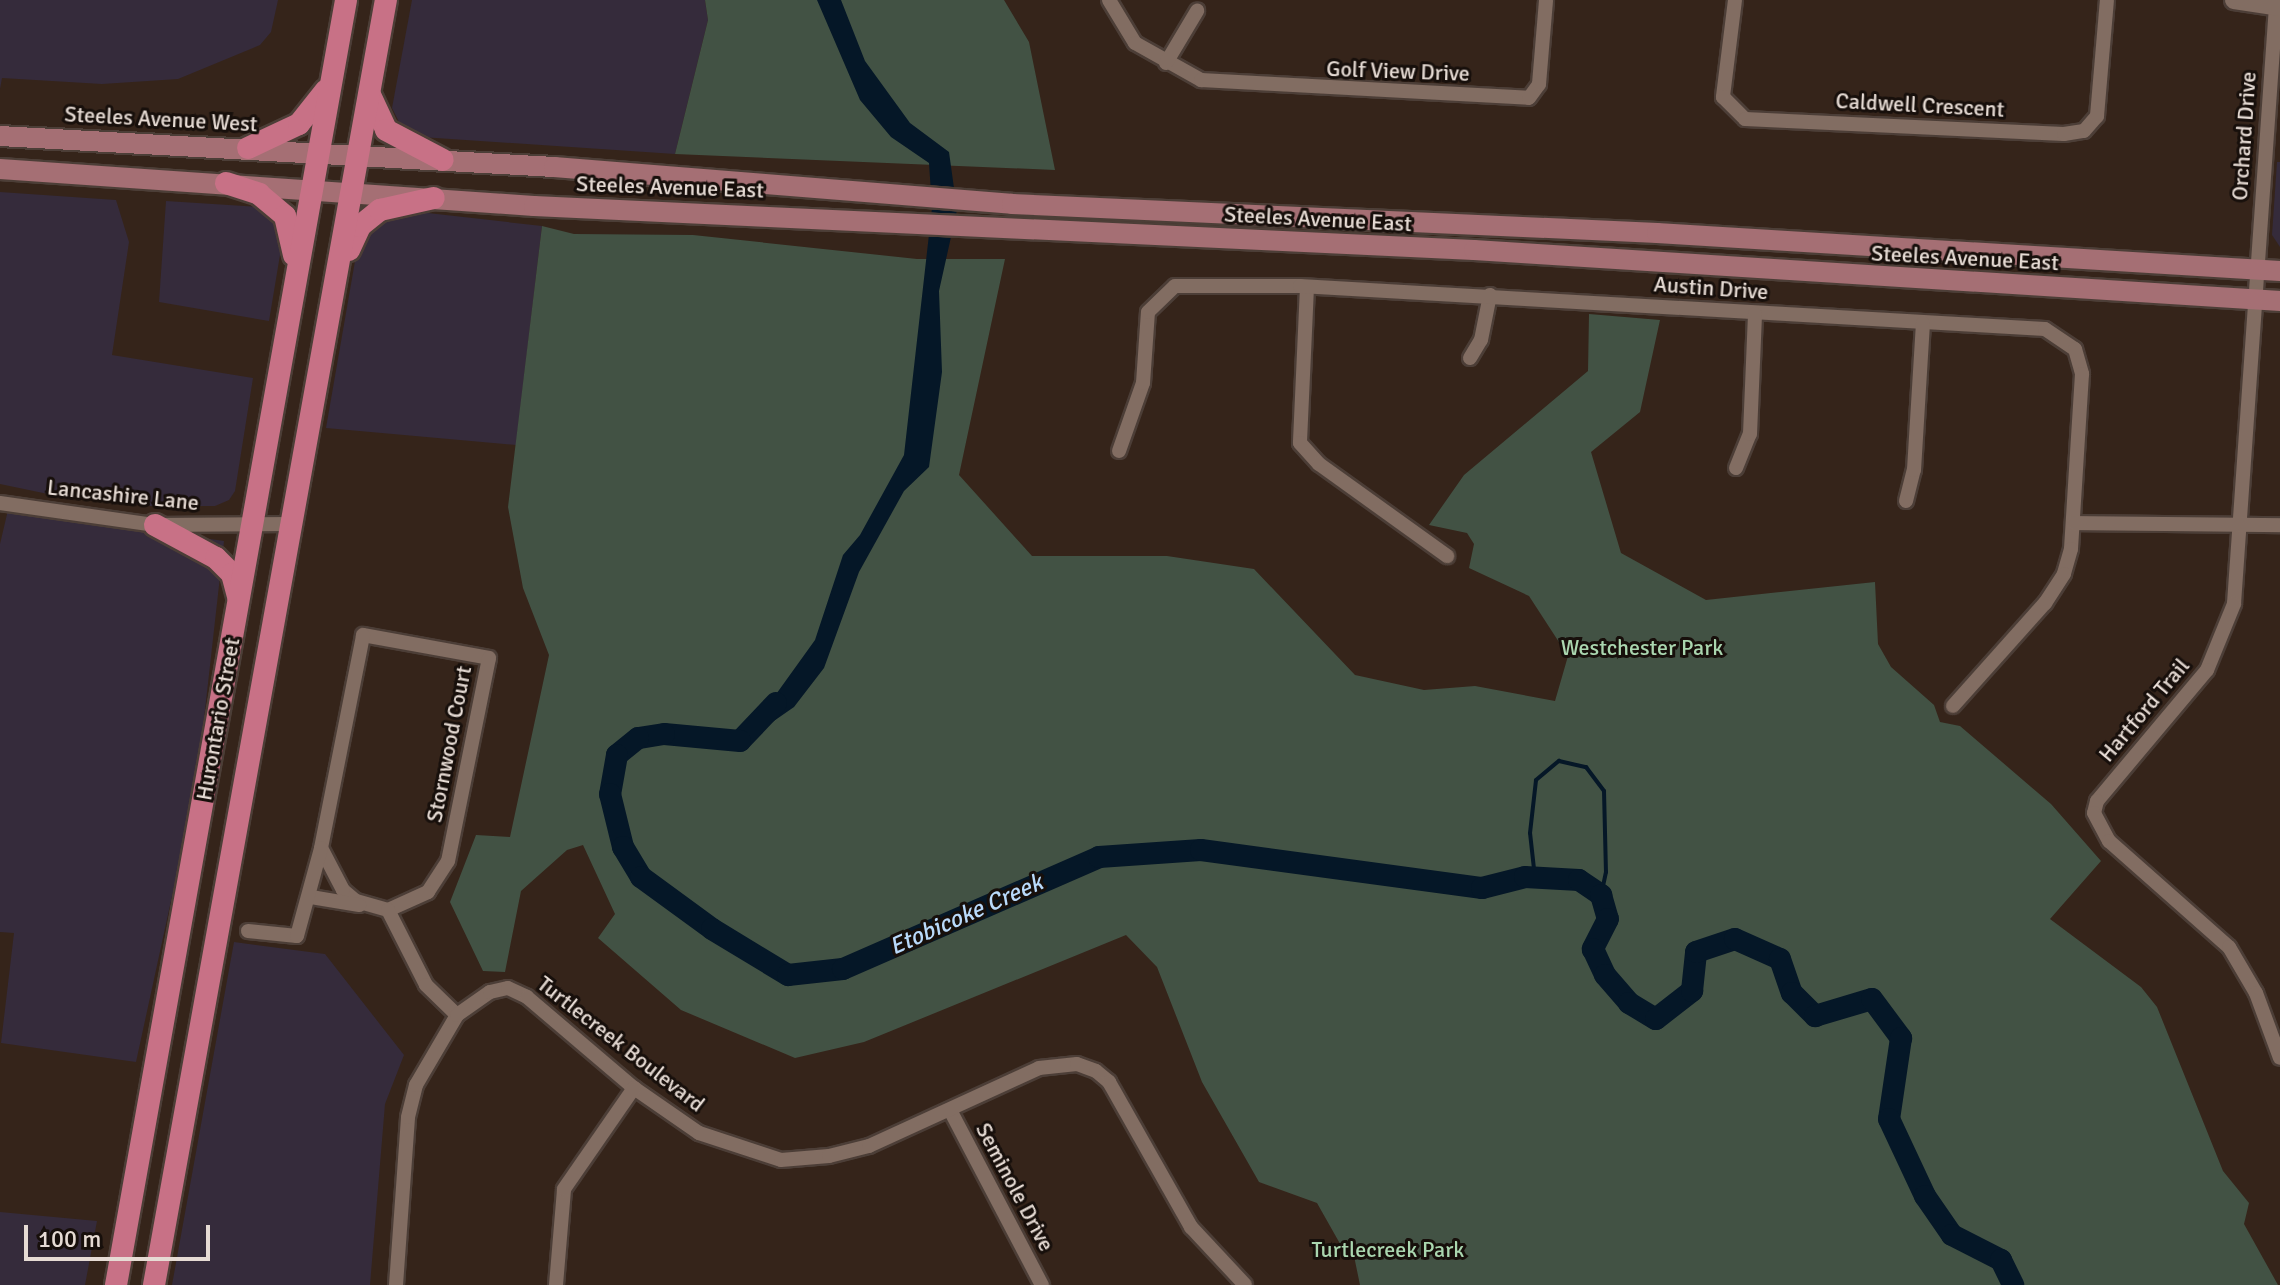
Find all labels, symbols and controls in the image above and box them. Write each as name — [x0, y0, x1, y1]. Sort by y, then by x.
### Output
street label: Golf View Drive — [1326, 55, 1470, 87]
street label: Orchard Drive — [2226, 71, 2262, 201]
street label: Caldwell Crescent — [1835, 87, 2005, 123]
street label: Steeles Avenue West — [64, 101, 258, 137]
street label: Steeles Avenue East — [576, 171, 764, 203]
street label: Steeles Avenue East — [1223, 201, 1413, 237]
street label: Steeles Avenue East — [1870, 240, 2060, 276]
street label: Austin Drive — [1653, 271, 1769, 305]
street label: Lancashire Lane — [46, 474, 200, 516]
park label: Westchester Park — [1561, 635, 1723, 661]
street label: Hurontario Street — [191, 636, 245, 802]
street label: Hartford Trail — [2093, 653, 2195, 767]
street label: Stornwood Court — [421, 664, 477, 824]
water label: Etobicoke Creek — [885, 868, 1047, 962]
street label: Turtlecreek Boulevard — [532, 971, 710, 1117]
street label: Seminole Drive — [970, 1118, 1060, 1256]
scale bar — [28, 1209, 214, 1259]
text: 100 m — [38, 1224, 101, 1254]
park label: Turtlecreek Park — [1312, 1237, 1464, 1263]

